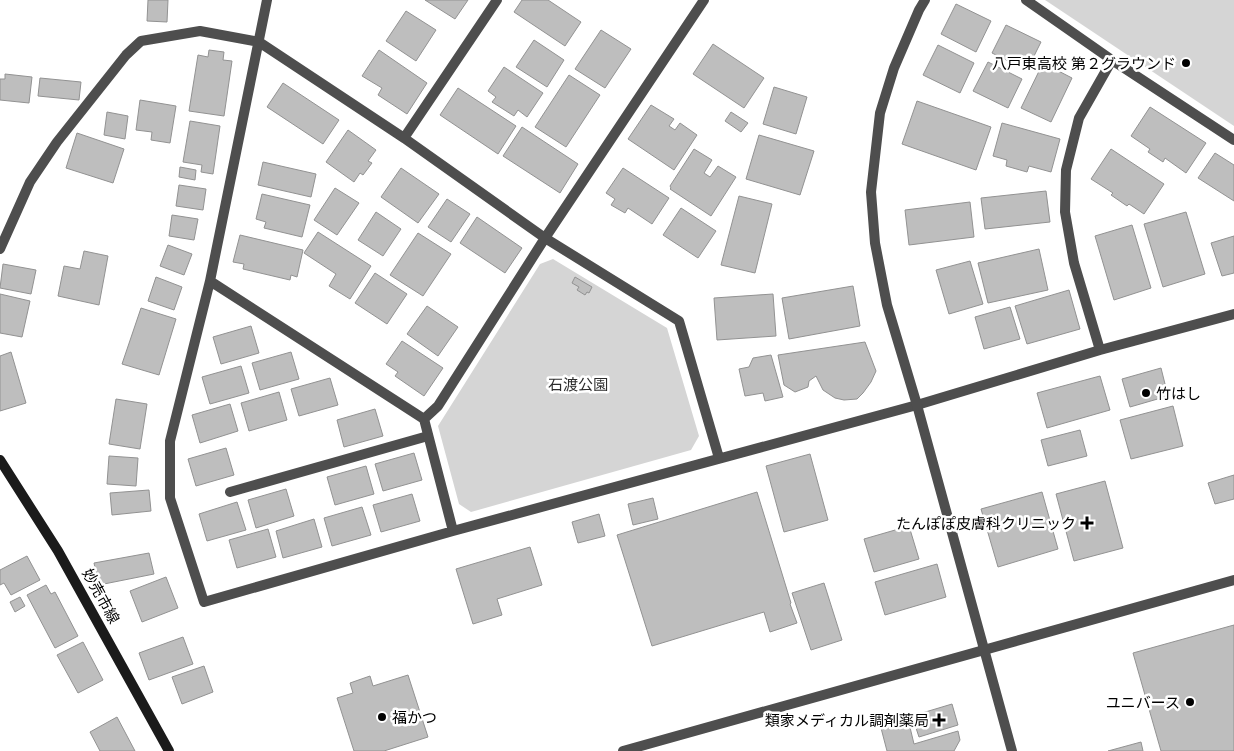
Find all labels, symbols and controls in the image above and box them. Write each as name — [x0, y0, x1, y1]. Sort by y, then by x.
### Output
place label: 八戸東高校 第２グラウンド — [992, 55, 1176, 72]
marker: 八戸東高校 第２グラウンド — [1180, 57, 1192, 69]
park label: 石渡公園 — [548, 376, 608, 393]
place label: 竹はし — [1156, 385, 1201, 402]
marker: 竹はし — [1140, 387, 1152, 399]
place label: たんぽぽ皮膚科クリニック — [896, 515, 1076, 532]
marker: たんぽぽ皮膚科クリニック — [1080, 516, 1094, 530]
street label: 妙売市線 — [79, 566, 123, 626]
place label: ユニバース — [1106, 694, 1180, 711]
marker: ユニバース — [1184, 696, 1196, 708]
place label: 福かつ — [392, 709, 437, 726]
marker: 福かつ — [376, 711, 388, 723]
place label: 類家メディカル調剤薬局 — [765, 712, 929, 729]
marker: 類家メディカル調剤薬局 — [933, 714, 945, 726]

